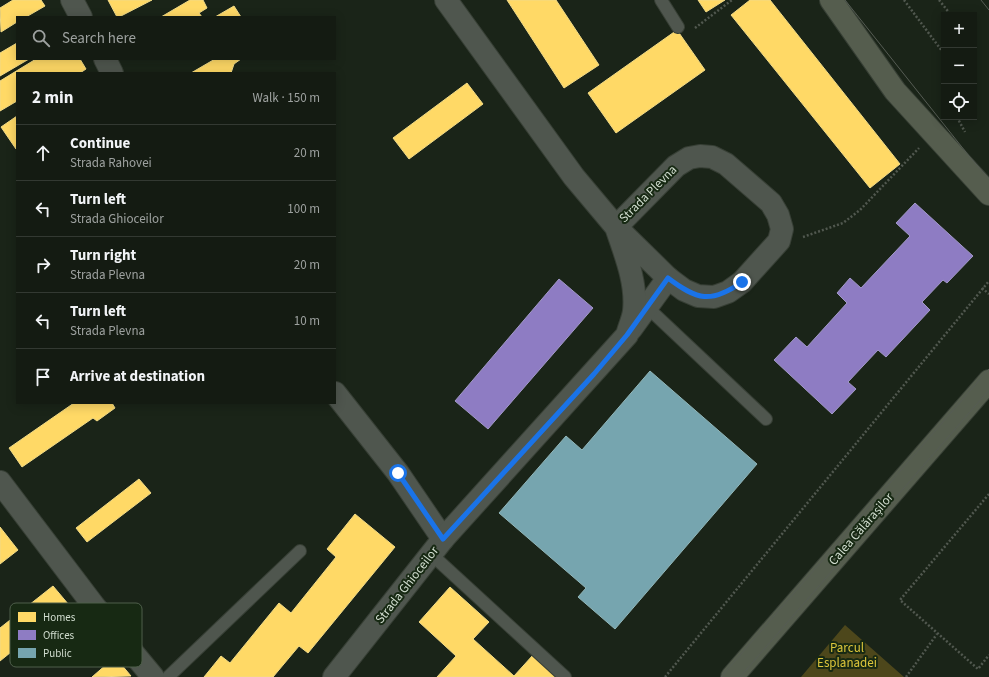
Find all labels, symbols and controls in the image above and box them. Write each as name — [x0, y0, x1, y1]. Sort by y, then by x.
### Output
map controls — [941, 12, 977, 120]
button: + — [941, 12, 977, 48]
search box — [16, 16, 336, 60]
icon: search — [30, 27, 52, 49]
text: Search here — [62, 28, 136, 49]
button: − — [941, 48, 977, 84]
button: locate — [941, 84, 977, 120]
text: 2 min — [32, 86, 73, 110]
text: Walk · 150 m — [252, 89, 320, 107]
text: Continue — [70, 133, 130, 154]
icon: ahead — [32, 142, 54, 164]
text: 20 m — [294, 144, 320, 162]
text: Strada Rahovei — [70, 154, 152, 172]
street label: Strada Plevna — [615, 161, 681, 227]
text: Turn left — [70, 189, 126, 210]
icon: left — [32, 198, 54, 220]
text: 100 m — [287, 200, 320, 218]
text: Strada Ghioceilor — [70, 210, 164, 228]
text: Turn right — [70, 245, 136, 266]
icon: right — [32, 254, 54, 276]
text: 20 m — [294, 256, 320, 274]
text: Strada Plevna — [70, 266, 145, 284]
route end — [733, 273, 751, 291]
text: Turn left — [70, 301, 126, 322]
icon: left — [32, 310, 54, 332]
text: 10 m — [294, 312, 320, 330]
text: Strada Plevna — [70, 322, 145, 340]
icon: arrive — [32, 366, 54, 388]
text: Arrive at destination — [70, 366, 205, 387]
route start — [389, 464, 407, 482]
street label: Calea Călărașilor — [824, 488, 898, 569]
street label: Strada Ghioceilor — [371, 542, 443, 627]
legend — [10, 603, 142, 667]
text: Homes — [43, 610, 76, 625]
text: Offices — [43, 628, 75, 643]
park label: Parcul Esplanadei — [817, 639, 877, 672]
text: Public — [43, 646, 72, 661]

